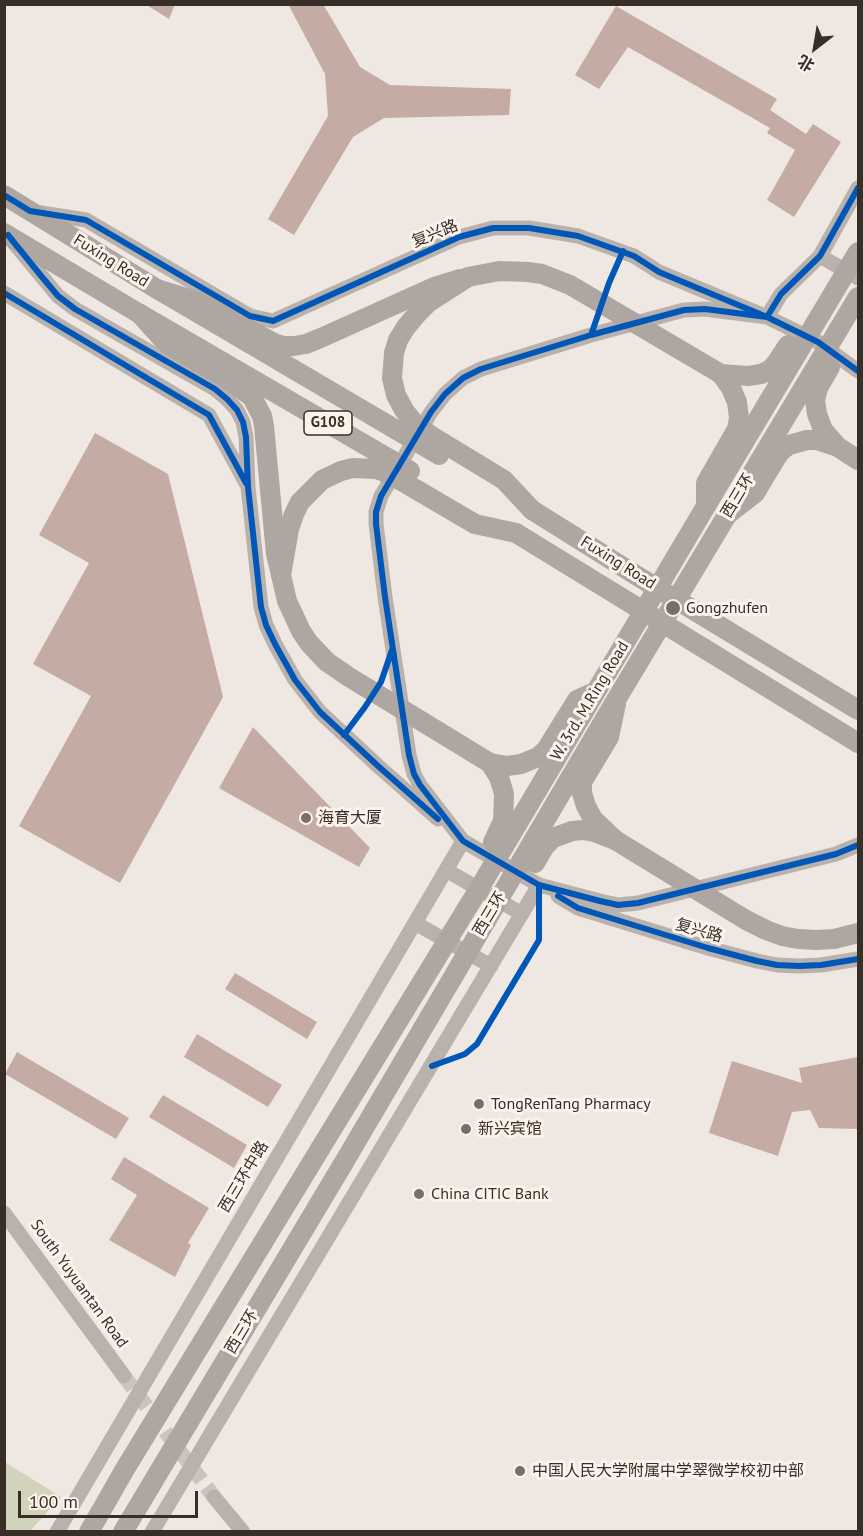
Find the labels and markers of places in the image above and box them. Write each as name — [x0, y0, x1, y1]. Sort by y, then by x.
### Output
place label: Gongzhufen — [686, 598, 768, 618]
marker: Gongzhufen — [664, 599, 682, 617]
place label: 海育大厦 — [318, 808, 382, 828]
marker: 海育大厦 — [299, 811, 313, 825]
place label: TongRenTang Pharmacy — [491, 1094, 651, 1114]
marker: TongRenTang Pharmacy — [472, 1097, 486, 1111]
place label: 新兴宾馆 — [478, 1119, 542, 1139]
marker: 新兴宾馆 — [459, 1122, 473, 1136]
place label: China CITIC Bank — [431, 1184, 549, 1204]
marker: China CITIC Bank — [412, 1187, 426, 1201]
place label: 中国人民大学附属中学翠微学校初中部 — [532, 1461, 804, 1481]
marker: 中国人民大学附属中学翠微学校初中部 — [513, 1464, 527, 1478]

